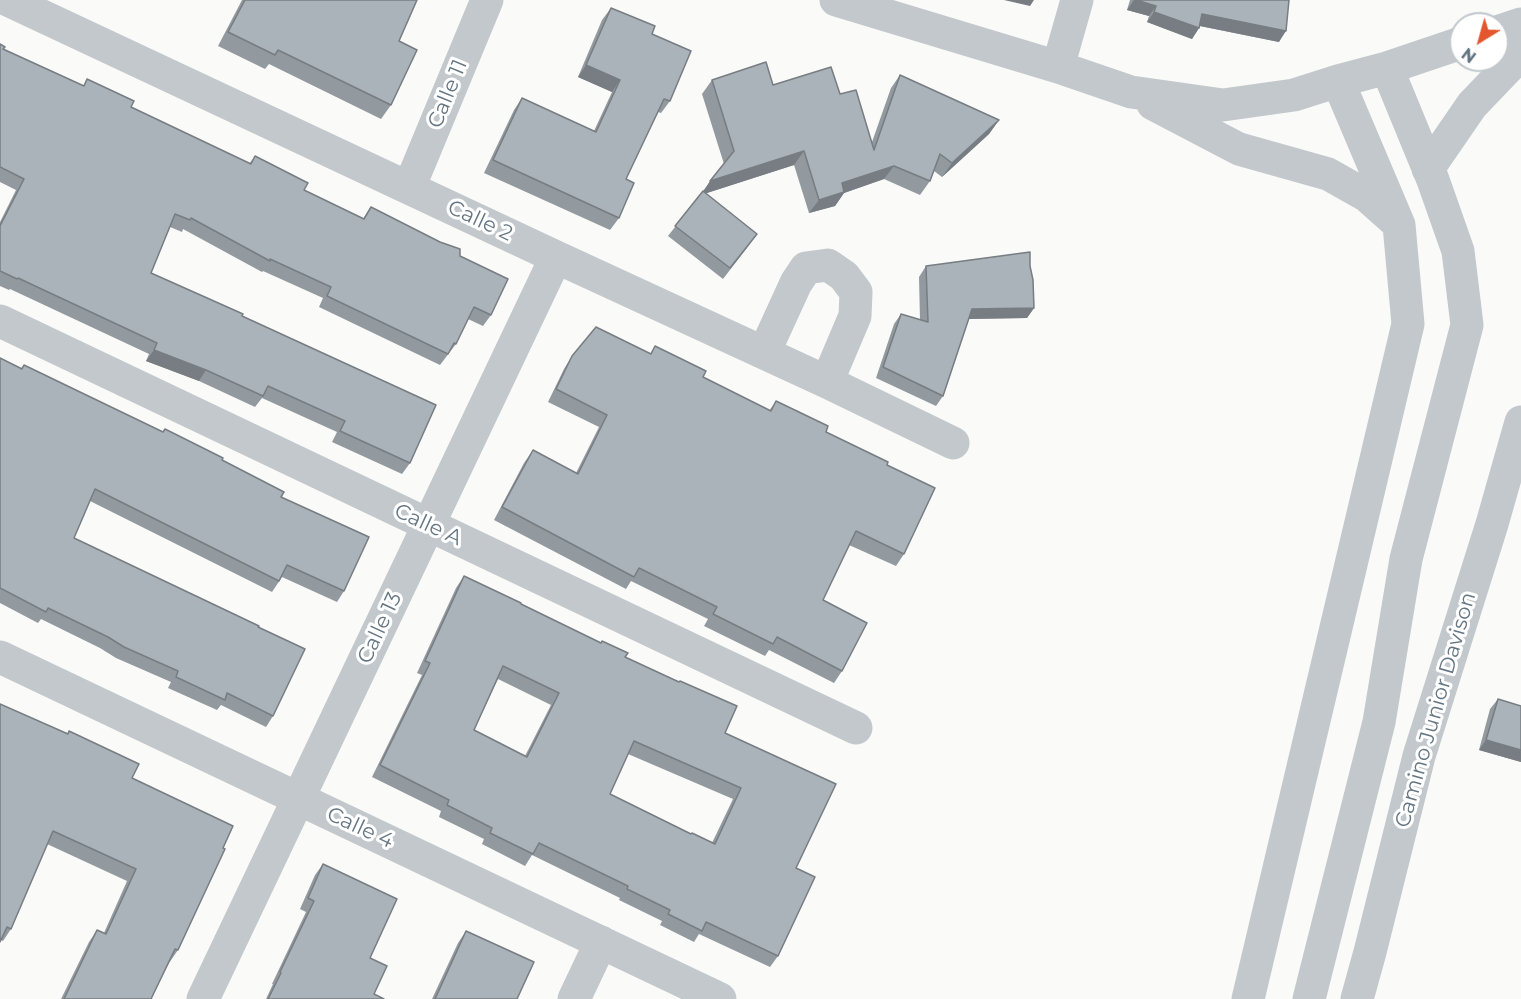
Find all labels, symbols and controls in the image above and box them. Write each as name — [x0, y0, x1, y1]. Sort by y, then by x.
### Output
north arrow — [1449, 12, 1509, 72]
text: N — [1458, 44, 1480, 67]
street label: Calle 11 — [423, 56, 473, 132]
street label: Calle 2 — [444, 195, 516, 247]
street label: Calle A — [390, 498, 466, 552]
street label: Calle 13 — [353, 588, 407, 668]
street label: Camino Junior Davison — [1390, 589, 1482, 831]
street label: Calle 4 — [323, 802, 397, 854]

